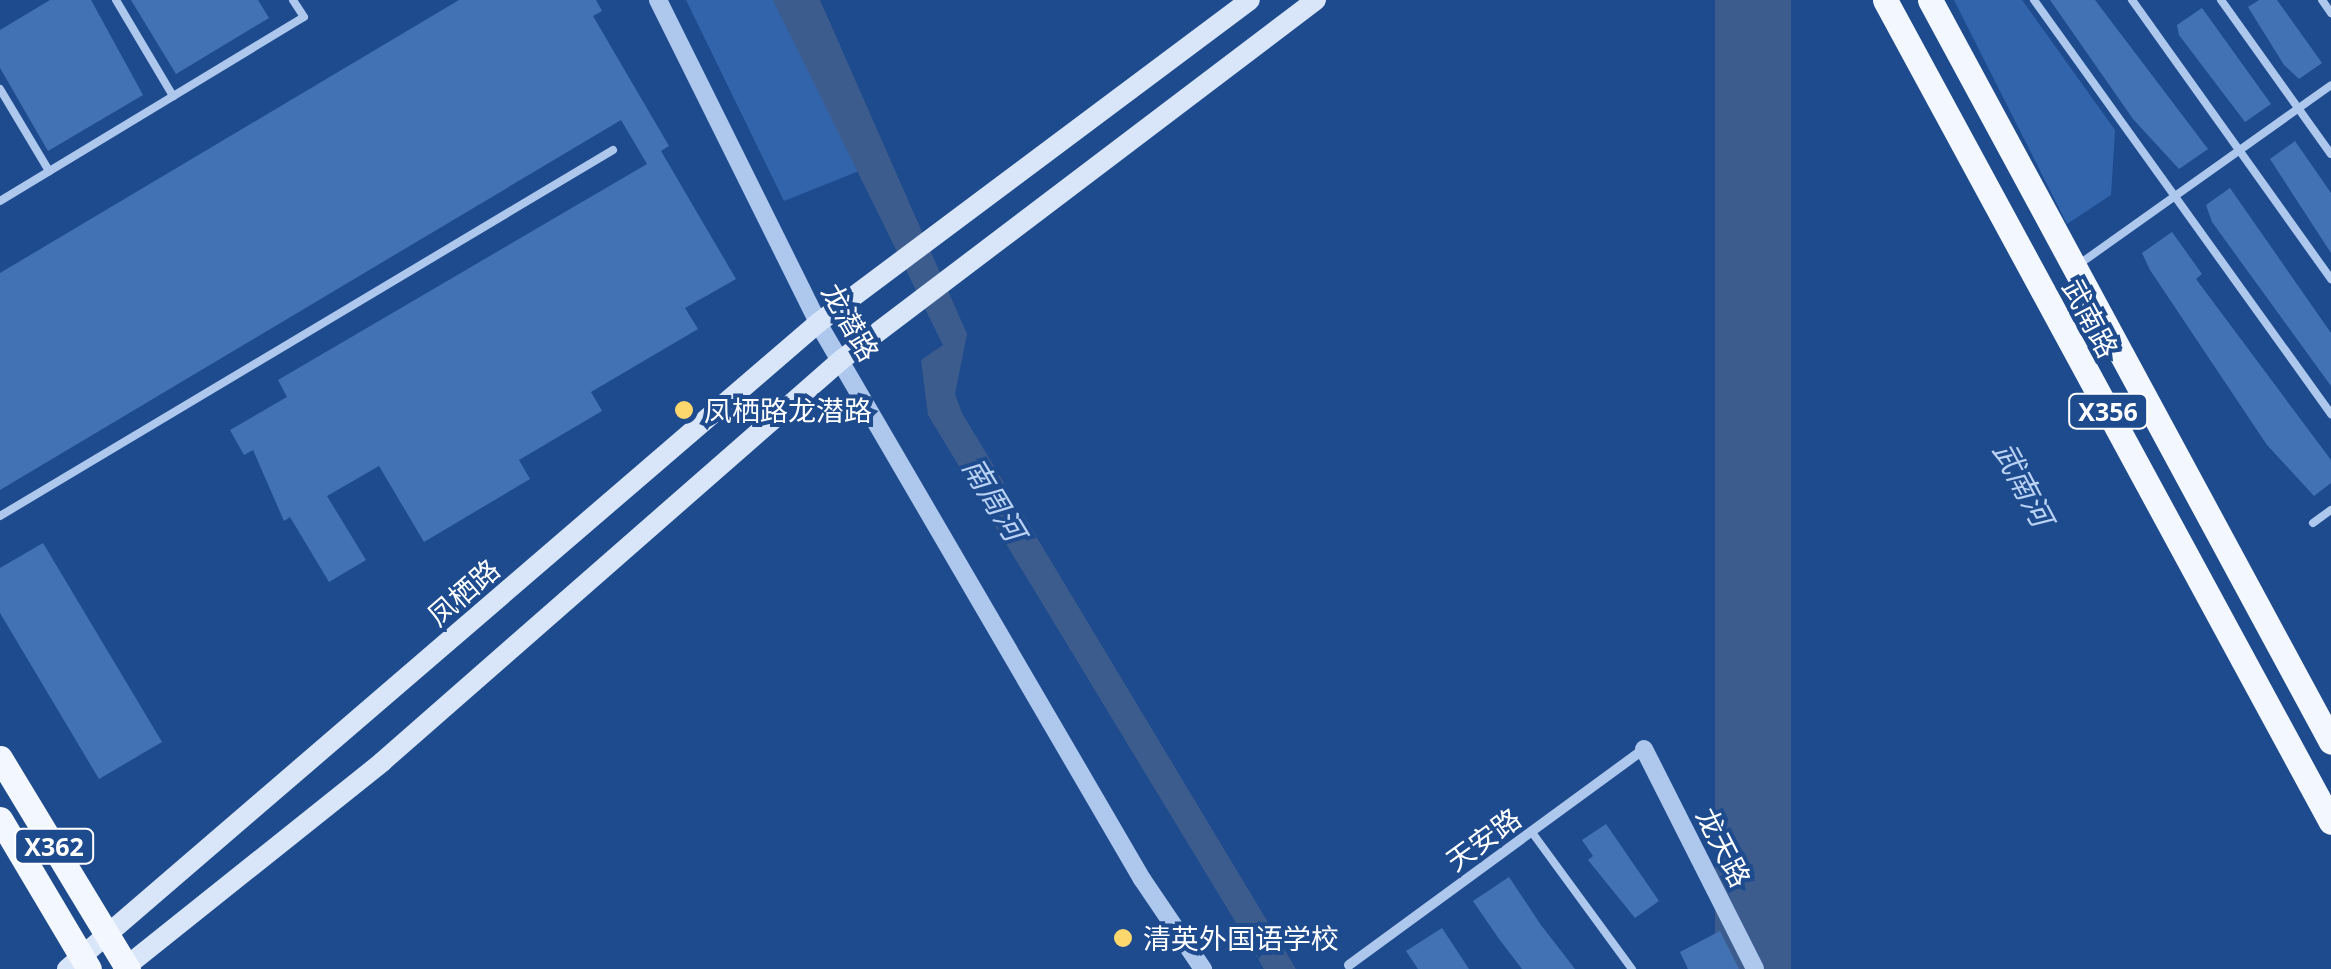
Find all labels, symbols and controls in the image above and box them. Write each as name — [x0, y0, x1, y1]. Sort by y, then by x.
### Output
street label: 武南路 — [2056, 273, 2126, 363]
street label: 龙潜路 — [815, 277, 887, 367]
road number: X356 — [2068, 391, 2148, 431]
place label: 凤栖路龙潜路 — [704, 393, 872, 427]
marker: 凤栖路龙潜路 — [673, 399, 695, 421]
water label: 武南河 — [1986, 436, 2060, 532]
water label: 南周河 — [955, 451, 1033, 547]
street label: 凤栖路 — [420, 552, 506, 632]
street label: 天安路 — [1439, 801, 1527, 877]
street label: 龙天路 — [1690, 802, 1758, 892]
road number: X362 — [14, 826, 94, 866]
place label: 清英外国语学校 — [1143, 921, 1339, 955]
marker: 清英外国语学校 — [1112, 927, 1134, 949]

